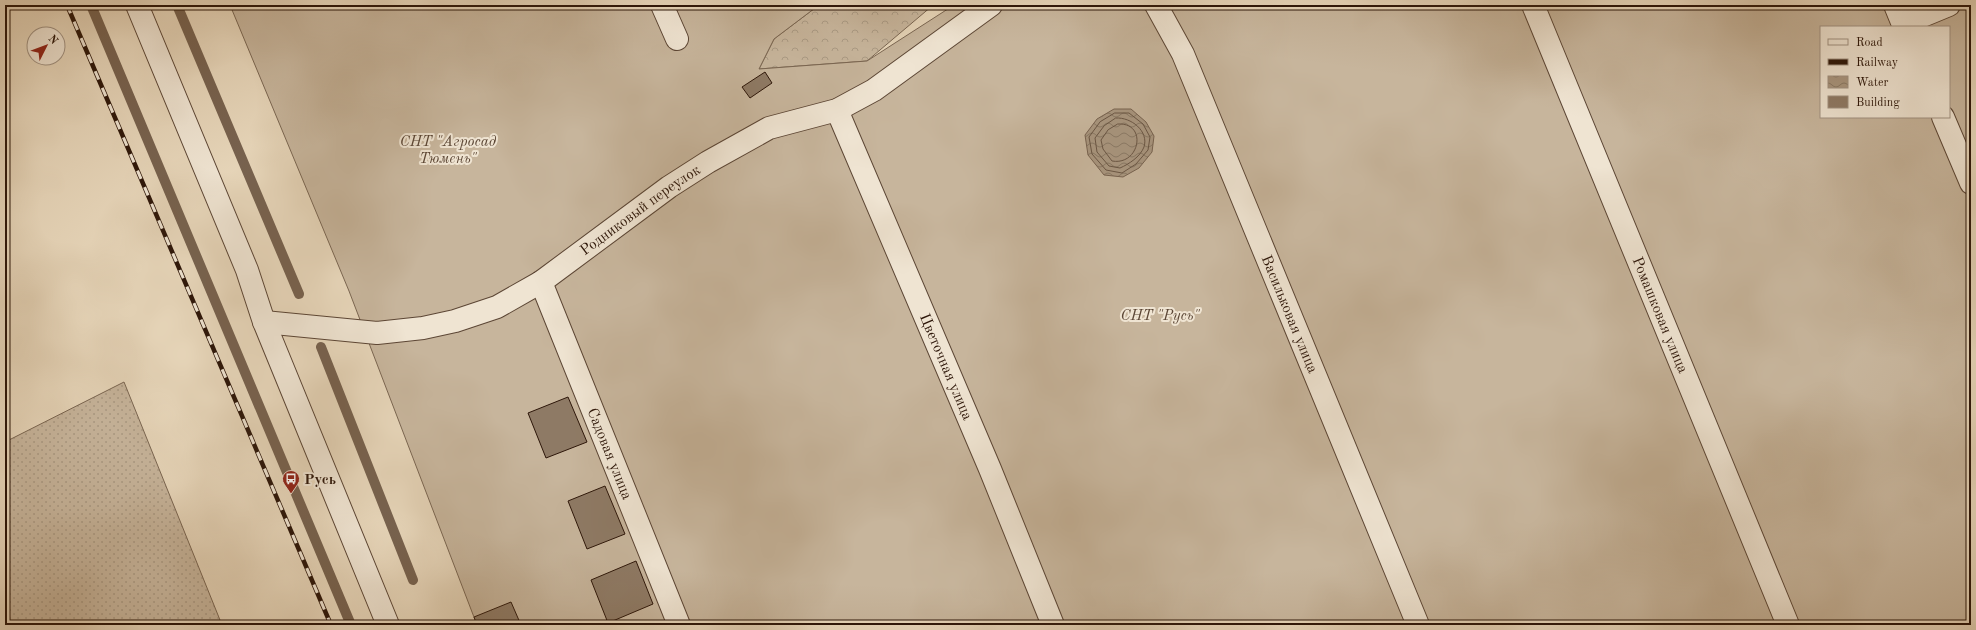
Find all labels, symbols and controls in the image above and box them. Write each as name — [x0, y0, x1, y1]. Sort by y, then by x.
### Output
north arrow — [26, 26, 66, 66]
legend — [1820, 26, 1950, 118]
text: N — [45, 34, 60, 48]
text: Road — [1856, 37, 1883, 49]
text: Railway — [1856, 57, 1899, 69]
text: Water — [1856, 77, 1889, 89]
text: Building — [1856, 97, 1900, 109]
park label: СНТ "Агросад Тюмень" — [400, 135, 497, 167]
street label: Родниковый переулок — [578, 163, 704, 259]
street label: Васильковая улица — [1258, 253, 1320, 376]
street label: Ромашковая улица — [1628, 255, 1690, 376]
park label: СНТ "Русь" — [1120, 309, 1201, 324]
street label: Цветочная улица — [916, 312, 975, 423]
street label: Садовая улица — [584, 406, 634, 503]
bus stop icon: Русь — [281, 469, 301, 494]
place label: Русь — [304, 473, 336, 488]

